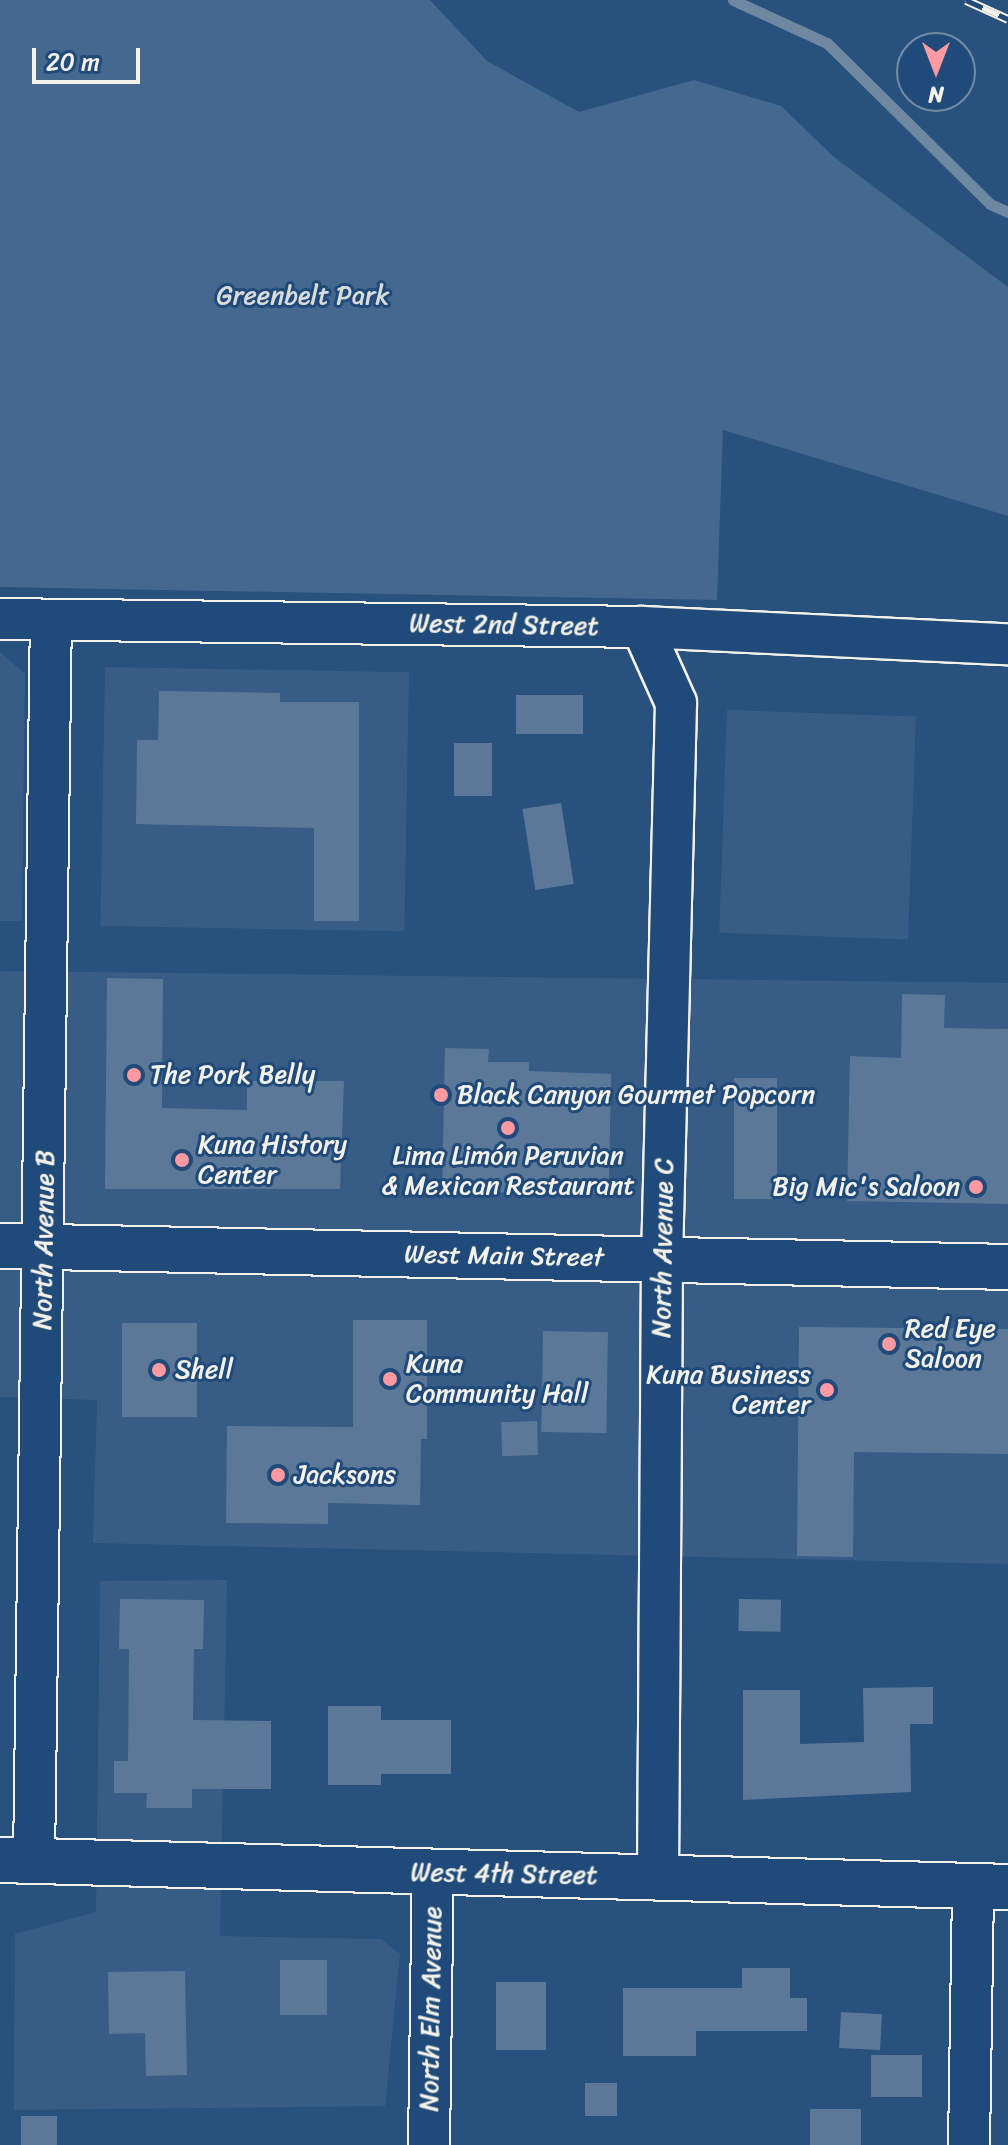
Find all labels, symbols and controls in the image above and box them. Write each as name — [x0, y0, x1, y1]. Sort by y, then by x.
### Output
scale bar — [36, 32, 144, 82]
north arrow — [896, 32, 976, 112]
text: 20 m — [46, 41, 100, 83]
text: N — [928, 75, 944, 114]
park label: Greenbelt Park — [217, 280, 389, 312]
street label: West 2nd Street — [409, 608, 599, 642]
place label: The Pork Belly — [150, 1059, 316, 1091]
marker: The Pork Belly — [125, 1066, 143, 1084]
place label: Black Canyon Gourmet Popcorn — [457, 1079, 816, 1111]
marker: Black Canyon Gourmet Popcorn — [432, 1086, 450, 1104]
marker: Lima Limón Peruvian & Mexican Restaurant — [499, 1119, 517, 1137]
place label: Kuna History Center — [198, 1129, 348, 1190]
place label: Lima Limón Peruvian & Mexican Restaurant — [381, 1140, 635, 1202]
street label: North Avenue B — [27, 1150, 61, 1330]
marker: Kuna History Center — [173, 1151, 191, 1169]
street label: North Avenue C — [646, 1158, 680, 1338]
place label: Big Mic's Saloon — [770, 1171, 960, 1203]
marker: Big Mic's Saloon — [967, 1178, 985, 1196]
street label: West Main Street — [403, 1239, 605, 1273]
place label: Red Eye Saloon — [905, 1313, 996, 1374]
marker: Red Eye Saloon — [880, 1335, 898, 1353]
place label: Kuna Community Hall — [406, 1348, 588, 1410]
place label: Shell — [175, 1354, 233, 1386]
place label: Kuna Business Center — [649, 1359, 811, 1420]
marker: Shell — [150, 1361, 168, 1379]
marker: Kuna Community Hall — [381, 1370, 399, 1388]
marker: Kuna Business Center — [818, 1381, 836, 1399]
place label: Jacksons — [294, 1459, 396, 1491]
marker: Jacksons — [269, 1466, 287, 1484]
street label: West 4th Street — [410, 1857, 598, 1891]
street label: North Elm Avenue — [414, 1906, 448, 2112]

